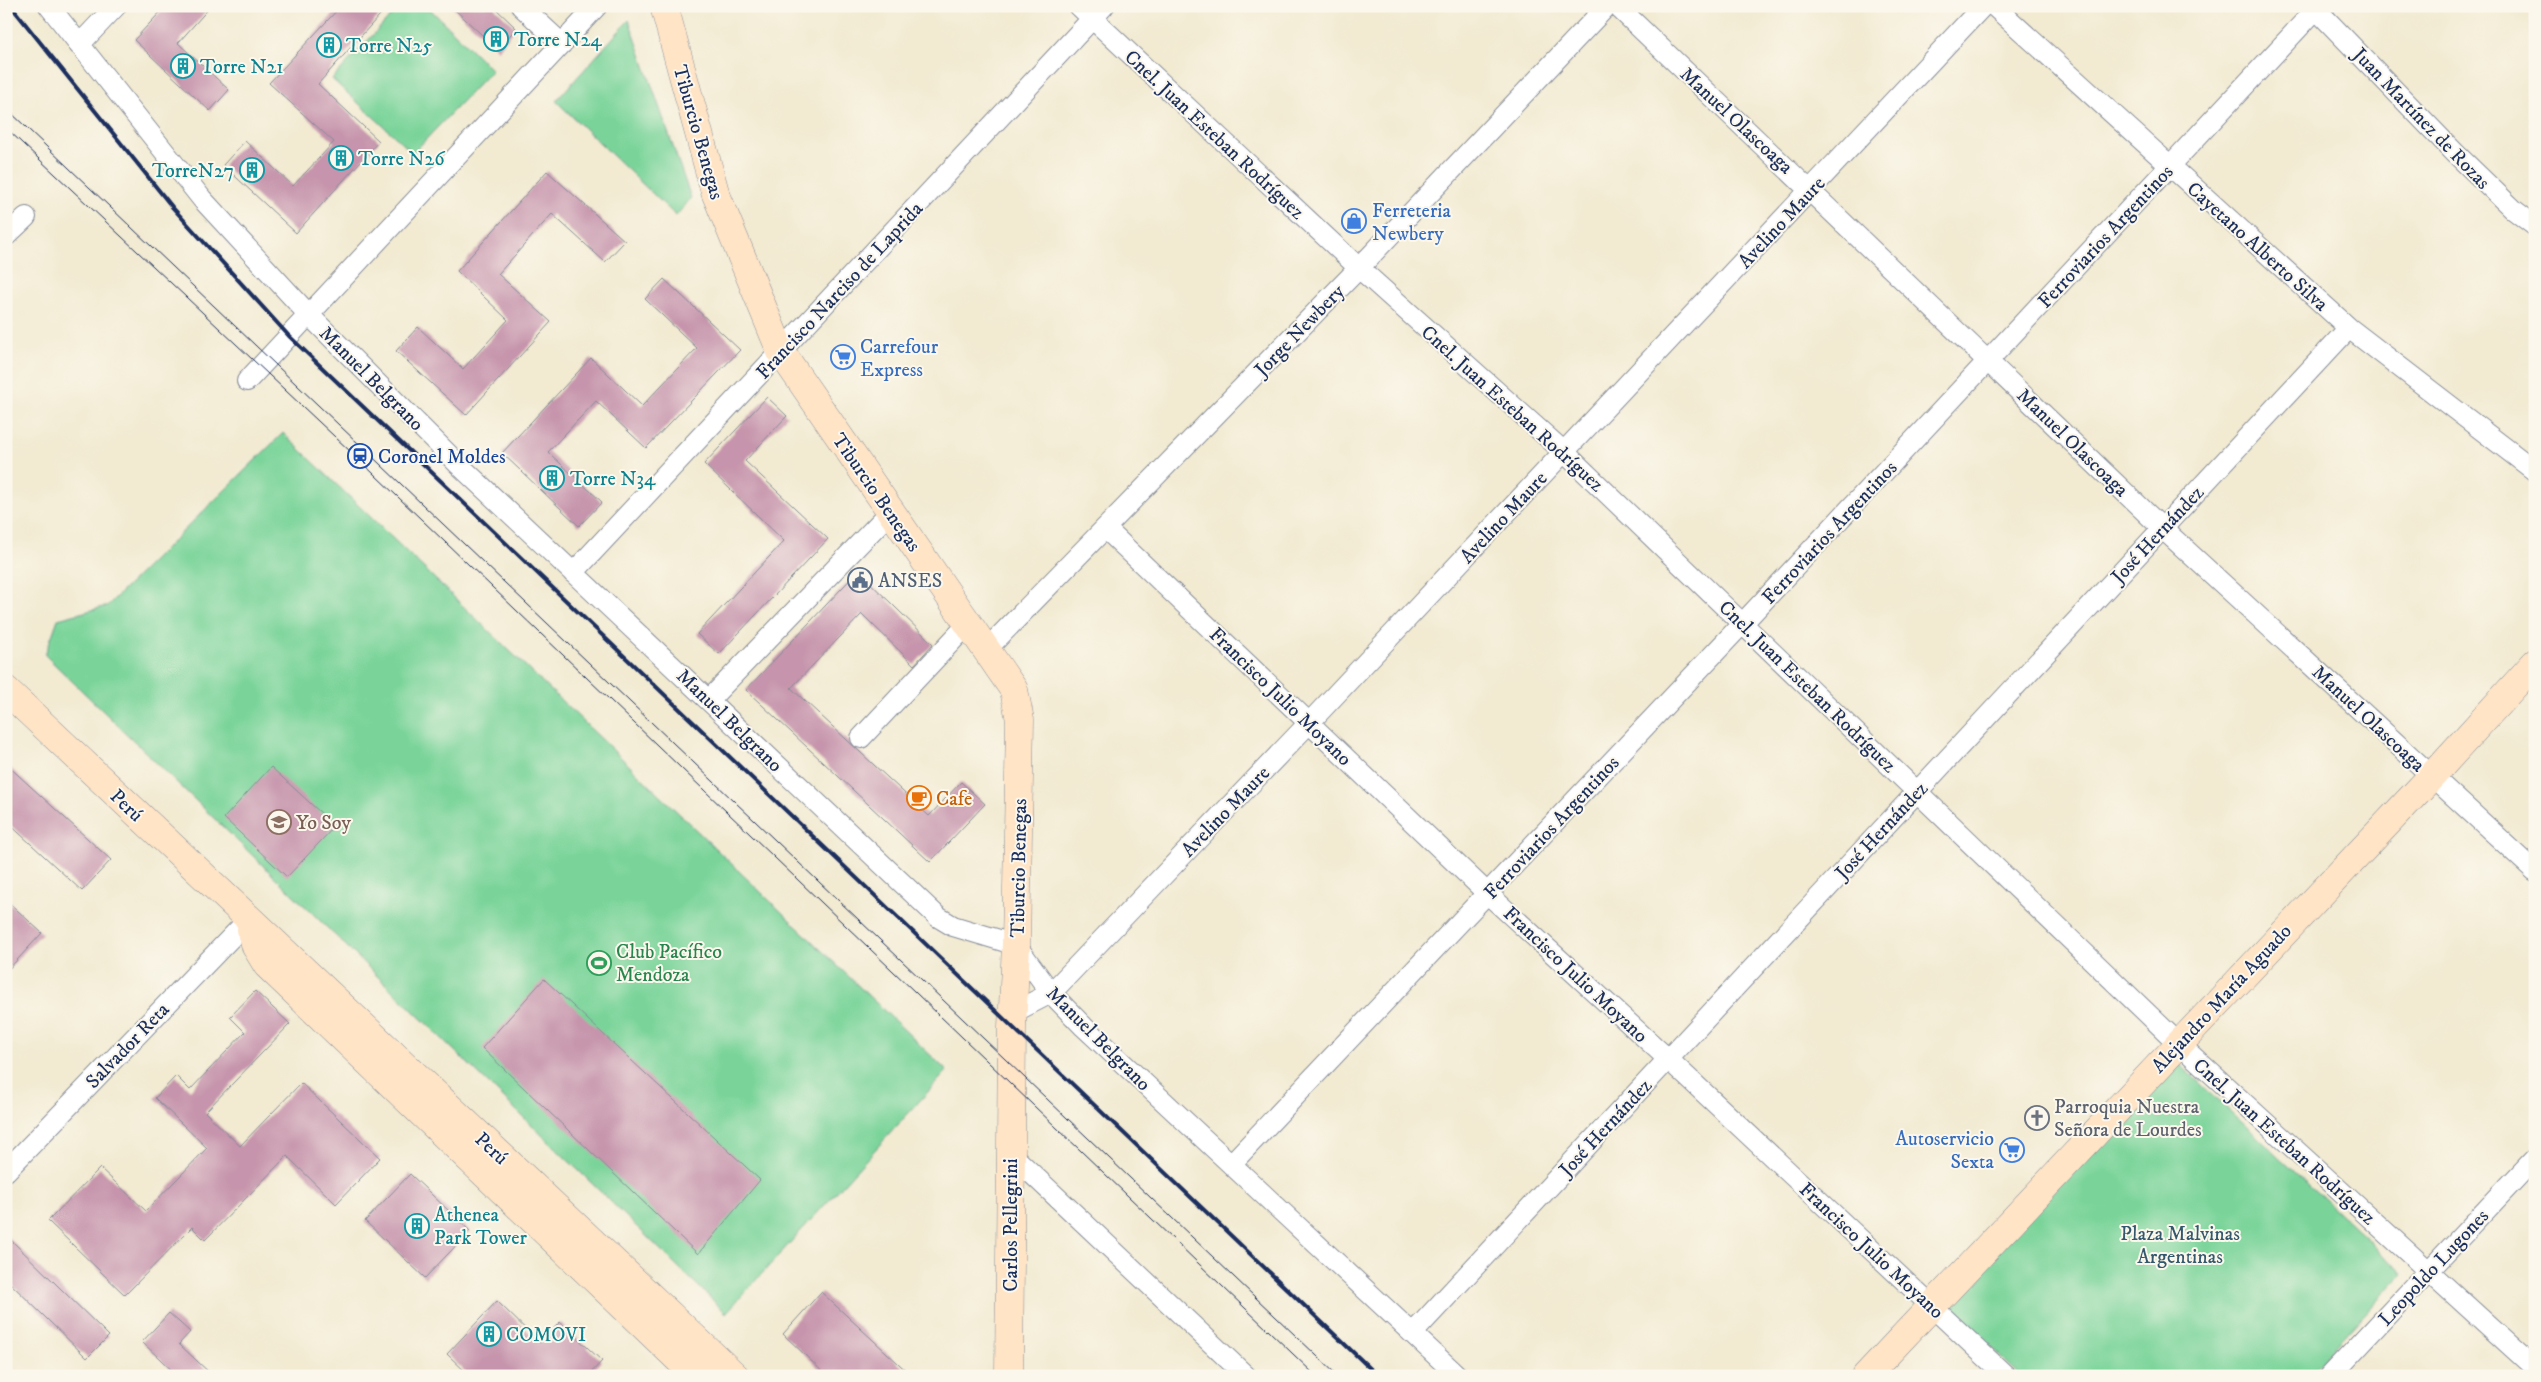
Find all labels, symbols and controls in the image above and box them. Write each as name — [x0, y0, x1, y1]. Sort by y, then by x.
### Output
building icon: Torre N24 — [483, 26, 509, 52]
place label: Torre N24 — [514, 28, 602, 53]
building icon: Torre N25 — [316, 32, 342, 58]
place label: Torre N25 — [346, 34, 432, 59]
street label: Juan Martínez de Rozas — [2346, 42, 2495, 195]
street label: Cnel. Juan Esteban Rodríguez — [1119, 45, 1310, 225]
building icon: Torre N21 — [170, 53, 196, 79]
place label: Torre N21 — [200, 55, 284, 80]
street label: Tiburcio Benegas — [666, 62, 729, 203]
street label: Manuel Olascoaga — [1674, 62, 1798, 180]
building icon: Torre N26 — [328, 145, 354, 171]
place label: Torre N26 — [358, 147, 445, 172]
building icon: TorreN27 — [239, 157, 265, 183]
place label: TorreN27 — [152, 159, 234, 184]
street label: Ferroviarios Argentinos — [2033, 160, 2179, 314]
street label: Avelino Maure — [1733, 172, 1831, 274]
street label: Cayetano Alberto Silva — [2181, 177, 2333, 318]
street label: Francisco Narciso de Laprida — [751, 197, 929, 385]
place label: Ferreteria Newbery — [1372, 199, 1451, 247]
shop icon: Ferreteria Newbery — [1341, 208, 1367, 234]
street label: Jorge Newbery — [1248, 279, 1351, 384]
street label: Cnel. Juan Esteban Rodríguez — [1415, 320, 1609, 498]
street label: Manuel Belgrano — [313, 321, 429, 437]
place label: Carrefour Express — [860, 335, 939, 383]
supermarket icon: Carrefour Express — [830, 344, 856, 370]
street label: Manuel Olascoaga — [2011, 384, 2133, 503]
street label: Tiburcio Benegas — [826, 429, 926, 557]
station icon: Coronel Moldes — [347, 443, 373, 469]
place label: Coronel Moldes — [378, 445, 506, 470]
street label: Ferroviarios Argentinos — [1757, 456, 1903, 610]
building icon: Torre N34 — [539, 465, 565, 491]
place label: Torre N34 — [570, 467, 656, 492]
street label: Avelino Maure — [1455, 467, 1553, 569]
street label: José Hernández — [2105, 481, 2210, 591]
public building icon: ANSES — [847, 567, 873, 593]
place label: ANSES — [878, 569, 942, 594]
street label: Cnel. Juan Esteban Rodríguez — [1713, 596, 1901, 779]
street label: Francisco Julio Moyano — [1203, 622, 1357, 772]
street label: Manuel Olascoaga — [2306, 660, 2430, 778]
street label: Manuel Belgrano — [671, 664, 787, 778]
street label: Ferroviarios Argentinos — [1479, 751, 1625, 905]
street label: Avelino Maure — [1176, 761, 1276, 863]
street label: José Hernández — [1829, 777, 1934, 887]
street label: Perú — [104, 784, 148, 828]
cafe icon: Cafe — [906, 785, 932, 811]
place label: Cafe — [936, 787, 972, 812]
street label: Tiburcio Benegas — [1006, 798, 1033, 938]
school or university icon: Yo Soy — [266, 809, 292, 835]
place label: Yo Soy — [296, 811, 352, 836]
street label: Francisco Julio Moyano — [1497, 902, 1653, 1049]
street label: Alejandro María Aguado — [2147, 919, 2298, 1079]
place label: Club Pacífico Mendoza — [616, 940, 722, 988]
sports icon: Club Pacífico Mendoza — [586, 950, 612, 976]
street label: Manuel Belgrano — [1040, 981, 1156, 1097]
street label: Salvador Reta — [81, 997, 176, 1094]
street label: Cnel. Juan Esteban Rodríguez — [2187, 1053, 2381, 1231]
street label: José Hernández — [1553, 1074, 1658, 1184]
place label: Parroquia Nuestra Señora de Lourdes — [2054, 1095, 2202, 1143]
church icon: Parroquia Nuestra Señora de Lourdes — [2024, 1105, 2050, 1131]
street label: Perú — [469, 1127, 513, 1171]
place label: Autoservicio Sexta — [1895, 1127, 1995, 1175]
supermarket icon: Autoservicio Sexta — [1999, 1137, 2025, 1163]
street label: Carlos Pellegrini — [999, 1158, 1024, 1292]
street label: Francisco Julio Moyano — [1793, 1178, 1949, 1325]
place label: Athenea Park Tower — [434, 1203, 527, 1251]
street label: Leopoldo Lugones — [2373, 1204, 2495, 1332]
building icon: Athenea Park Tower — [404, 1213, 430, 1239]
park label: Plaza Malvinas Argentinas — [2120, 1222, 2240, 1270]
building icon: COMOVI — [476, 1321, 502, 1347]
place label: COMOVI — [506, 1323, 586, 1348]

